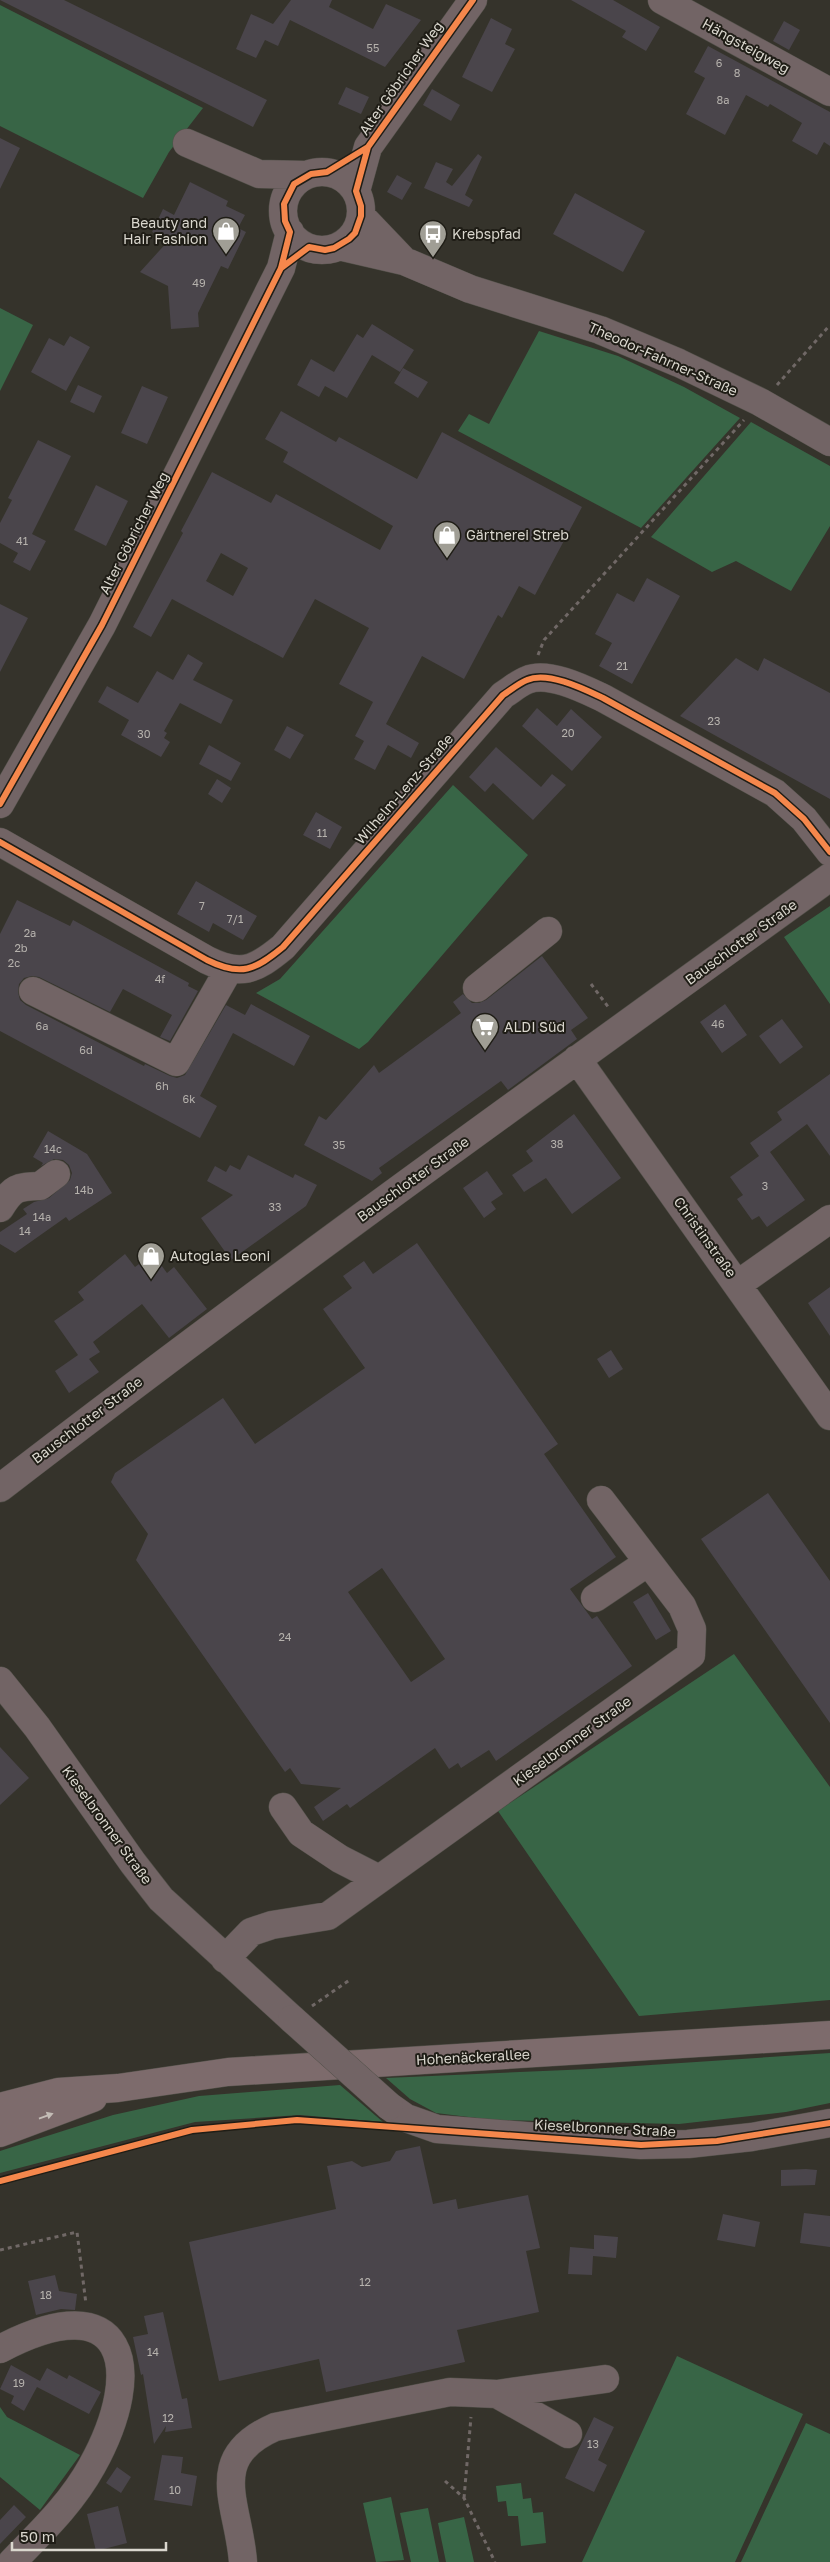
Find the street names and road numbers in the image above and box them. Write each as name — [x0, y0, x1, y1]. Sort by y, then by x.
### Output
street label: Hängsteigweg — [700, 15, 793, 77]
street label: Alter Göbricher Weg — [355, 18, 446, 138]
street label: Theodor-Fahrner-Straße — [586, 318, 740, 399]
street label: Alter Göbricher Weg — [95, 469, 172, 597]
street label: Wilhelm-Lenz-Straße — [351, 730, 456, 847]
street label: Bauschlotter Straße — [681, 895, 800, 988]
street label: Bauschlotter Straße — [353, 1132, 472, 1225]
street label: Christinstraße — [671, 1193, 740, 1280]
street label: Bauschlotter Straße — [28, 1372, 145, 1467]
street label: Kieselbronner Straße — [509, 1692, 634, 1789]
street label: Kieselbronner Straße — [59, 1762, 156, 1887]
street label: Hohenäckerallee — [416, 2045, 530, 2068]
street label: Kieselbronner Straße — [534, 2115, 676, 2140]

